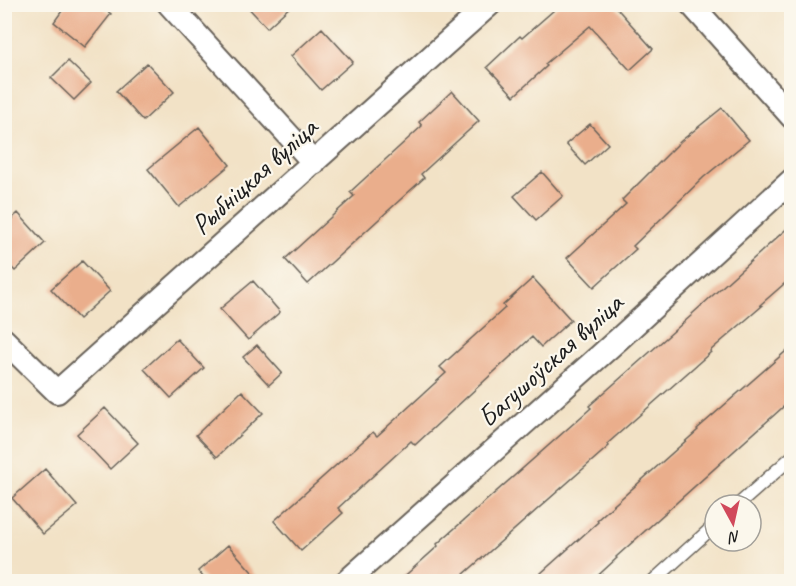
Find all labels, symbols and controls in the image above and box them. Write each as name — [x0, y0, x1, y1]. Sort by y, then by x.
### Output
street label: Рыбніцкая вуліца — [184, 109, 326, 242]
street label: Багушоўская вуліца — [470, 284, 631, 435]
north arrow — [703, 493, 763, 553]
text: N — [726, 526, 741, 548]

